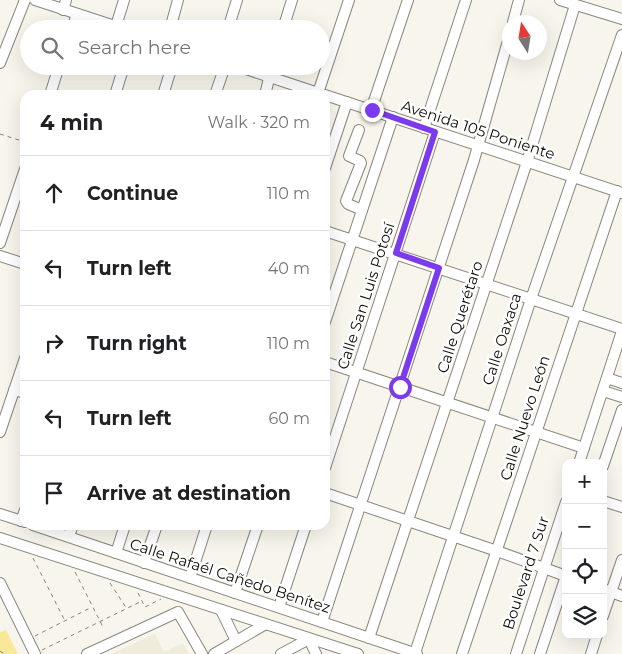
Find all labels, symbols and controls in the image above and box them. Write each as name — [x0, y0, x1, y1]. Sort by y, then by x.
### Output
north arrow — [502, 15, 547, 60]
search box — [20, 20, 330, 75]
icon: search — [38, 34, 66, 62]
text: Search here — [78, 36, 191, 59]
street label: Avenida 105 Poniente — [399, 96, 557, 163]
route end — [361, 99, 384, 122]
text: 4 min — [40, 110, 103, 135]
text: Walk · 320 m — [208, 113, 310, 132]
icon: ahead — [40, 179, 68, 207]
text: Continue — [87, 182, 178, 205]
text: 110 m — [267, 184, 310, 203]
street label: Calle San Luis Potosí — [333, 219, 399, 372]
icon: left — [40, 254, 68, 282]
text: Turn left — [87, 257, 172, 280]
street label: Calle Querétaro — [432, 258, 487, 375]
text: 40 m — [268, 259, 310, 278]
street label: Calle Oaxaca — [478, 290, 525, 387]
icon: right — [40, 329, 68, 357]
text: Turn right — [87, 332, 187, 355]
text: 110 m — [267, 334, 310, 353]
street label: Calle Nuevo León — [495, 353, 554, 483]
route start — [389, 376, 412, 399]
icon: left — [40, 404, 68, 432]
text: Turn left — [87, 407, 172, 430]
text: 60 m — [268, 409, 310, 428]
map controls — [562, 459, 607, 639]
button: + — [562, 459, 607, 504]
icon: arrive — [40, 479, 68, 507]
text: Arrive at destination — [87, 482, 291, 505]
button: − — [562, 504, 607, 549]
street label: Boulevard 7 Sur — [498, 514, 553, 632]
street label: Calle Rafaél Cañedo Benítez — [127, 534, 333, 617]
button: locate — [562, 549, 607, 594]
button: layers — [562, 594, 607, 639]

